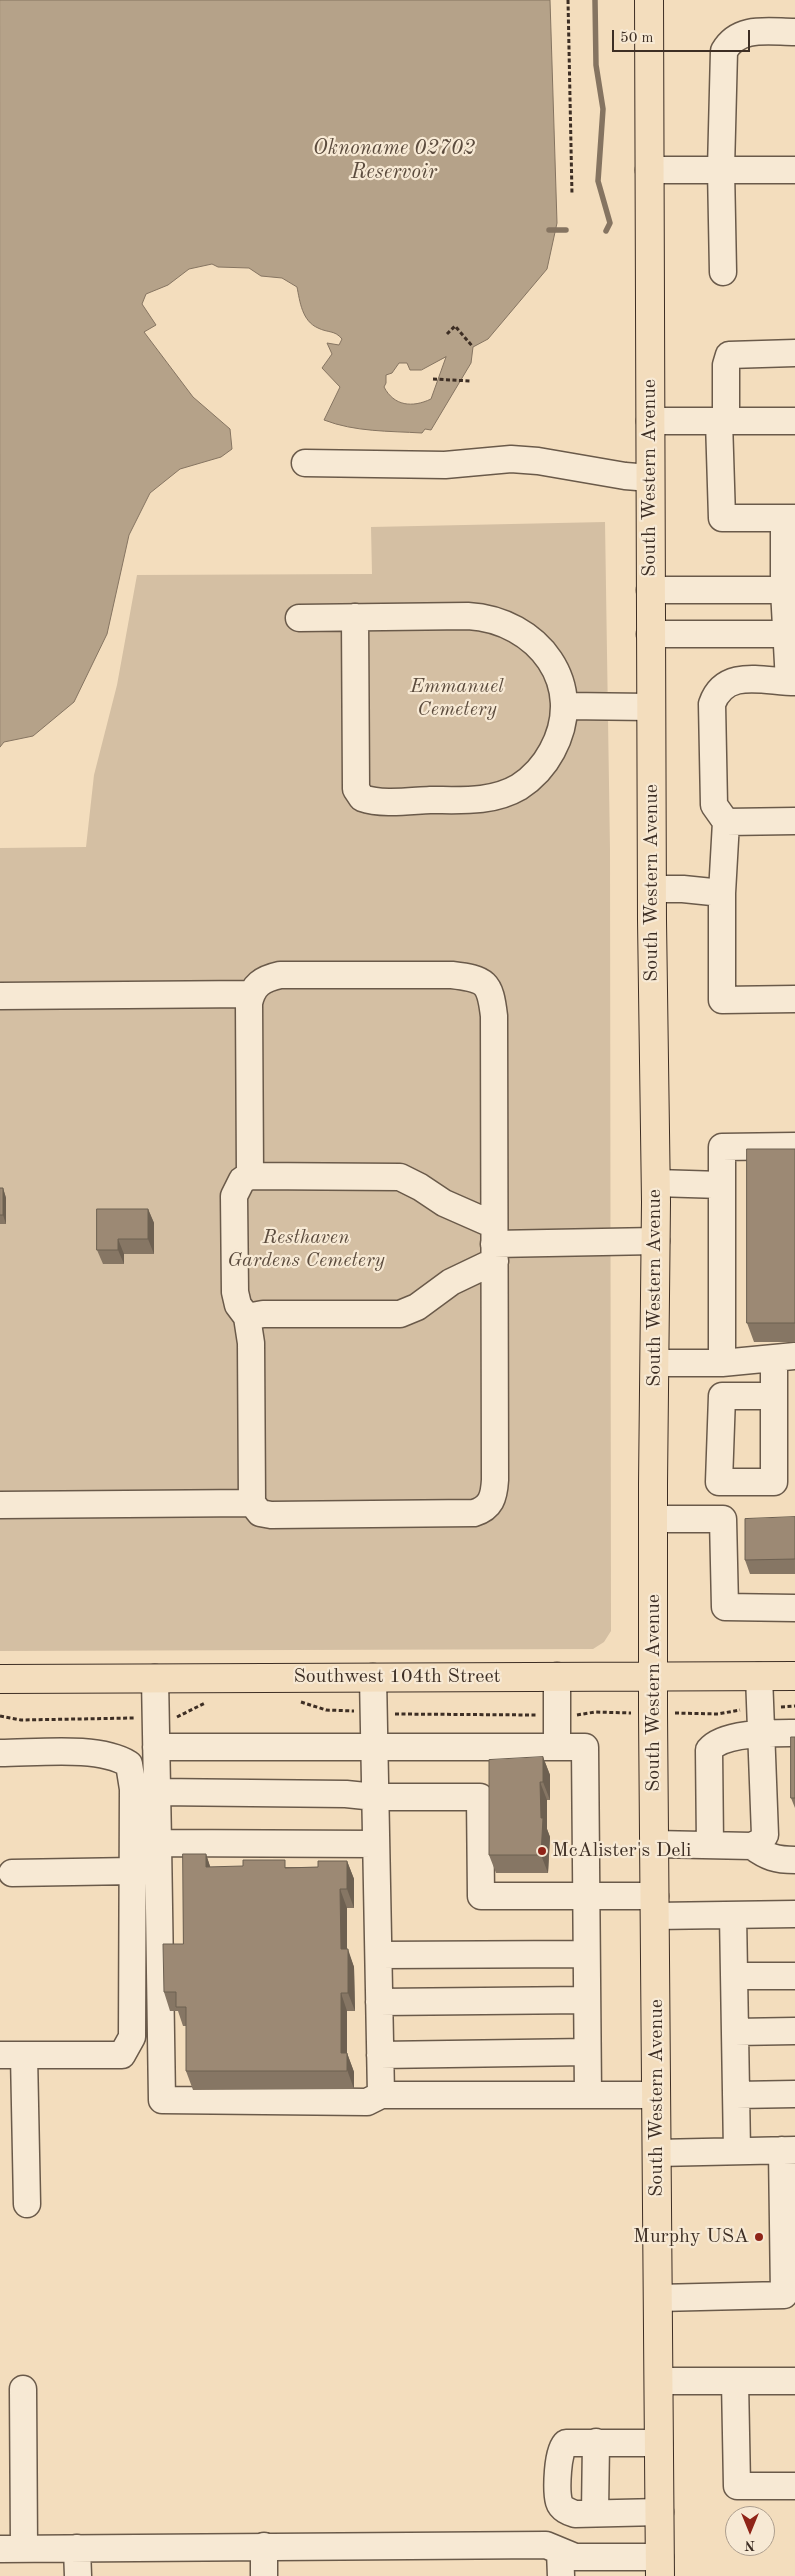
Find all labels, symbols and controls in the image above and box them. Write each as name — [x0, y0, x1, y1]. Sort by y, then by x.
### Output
scale bar — [615, 20, 752, 52]
text: 50 m — [620, 31, 654, 46]
water label: Oknoname 02702 Reservoir — [313, 135, 475, 185]
street label: South Western Avenue — [638, 379, 662, 577]
park label: Emmanuel Cemetery — [410, 675, 504, 722]
street label: South Western Avenue — [640, 784, 664, 982]
street label: South Western Avenue — [643, 1189, 667, 1387]
park label: Resthaven Gardens Cemetery — [227, 1226, 385, 1273]
street label: South Western Avenue — [642, 1594, 666, 1792]
street label: Southwest 104th Street — [293, 1665, 501, 1689]
place label: McAlister's Deli — [552, 1839, 691, 1863]
marker: McAlister's Deli — [536, 1845, 548, 1857]
street label: South Western Avenue — [645, 1999, 669, 2197]
place label: Murphy USA — [633, 2225, 749, 2249]
marker: Murphy USA — [753, 2231, 765, 2243]
north arrow — [725, 2506, 775, 2556]
text: N — [745, 2538, 755, 2552]

